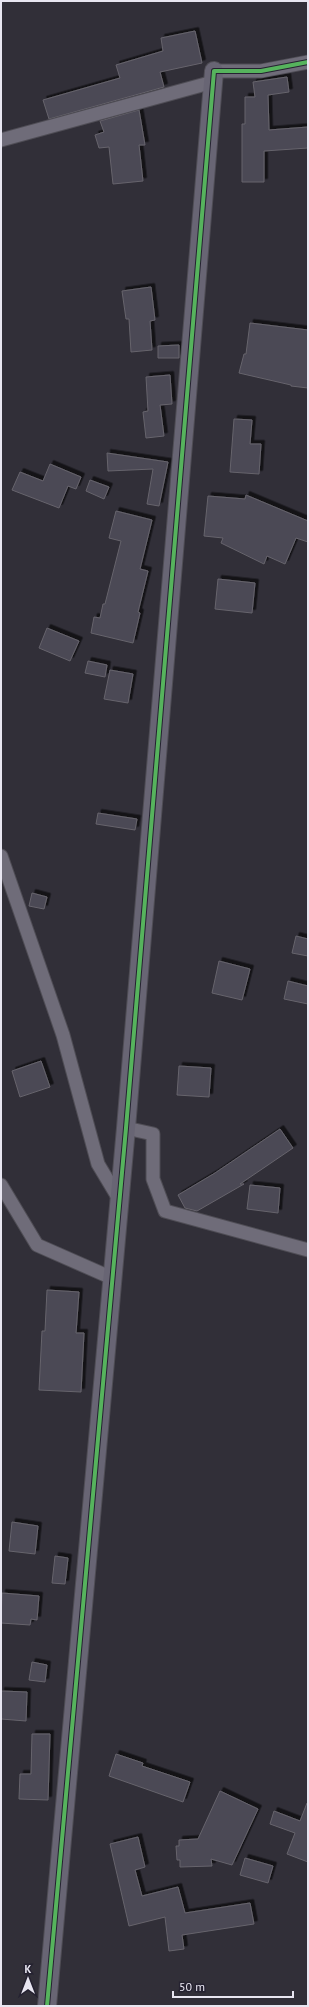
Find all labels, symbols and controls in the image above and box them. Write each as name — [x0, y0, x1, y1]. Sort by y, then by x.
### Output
north arrow — [8, 1959, 48, 1999]
text: K — [25, 1962, 32, 1976]
scale bar — [173, 1973, 293, 1999]
text: 50 m — [179, 1979, 205, 1994]

